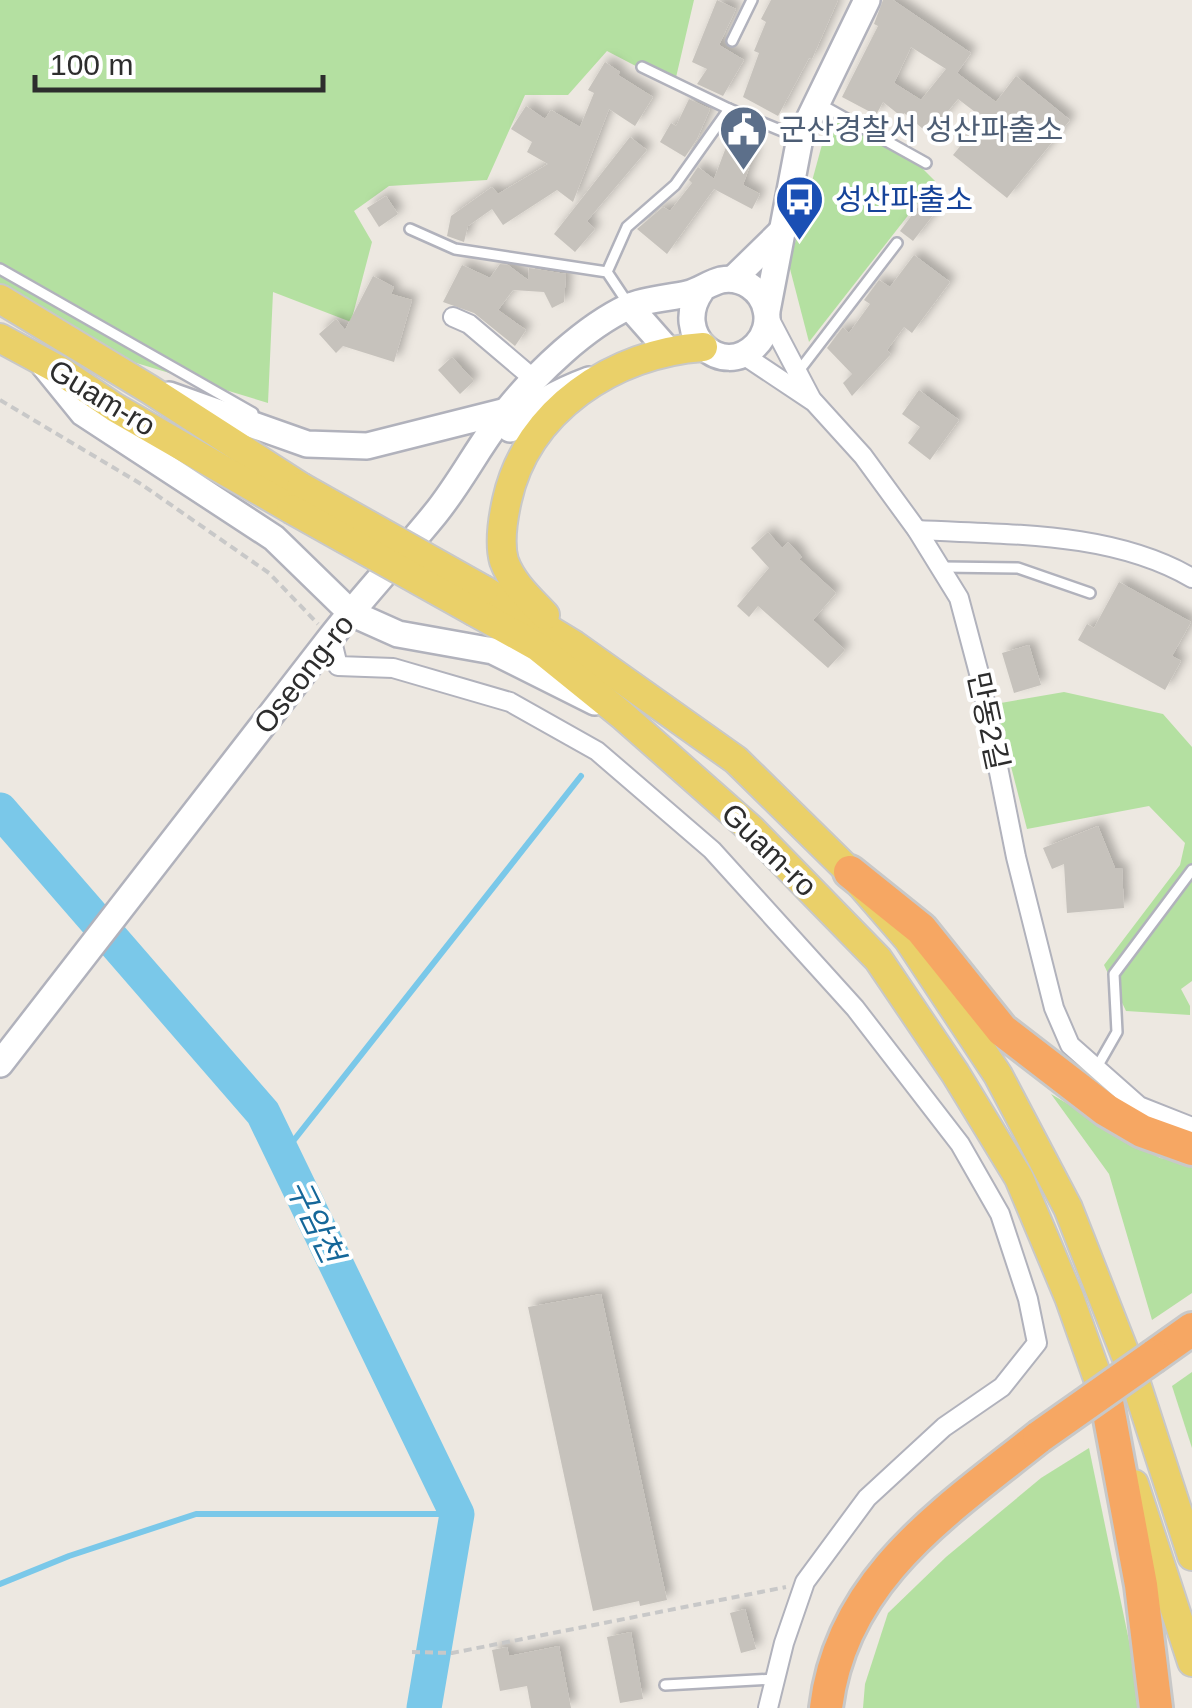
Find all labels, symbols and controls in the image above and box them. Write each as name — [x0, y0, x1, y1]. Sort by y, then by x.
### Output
scale bar — [35, 30, 322, 92]
text: 100 m — [50, 48, 133, 81]
public building icon: 군산경찰서 성산파출소 — [718, 104, 770, 172]
place label: 군산경찰서 성산파출소 — [779, 113, 1063, 146]
bus stop icon: 성산파출소 — [774, 174, 826, 242]
place label: 성산파출소 — [835, 183, 973, 216]
street label: Guam-ro — [43, 353, 161, 442]
street label: Oseong-ro — [247, 608, 360, 740]
street label: 만동2길 — [962, 669, 1015, 773]
street label: Guam-ro — [715, 797, 823, 903]
water label: 구암천 — [279, 1173, 352, 1272]

